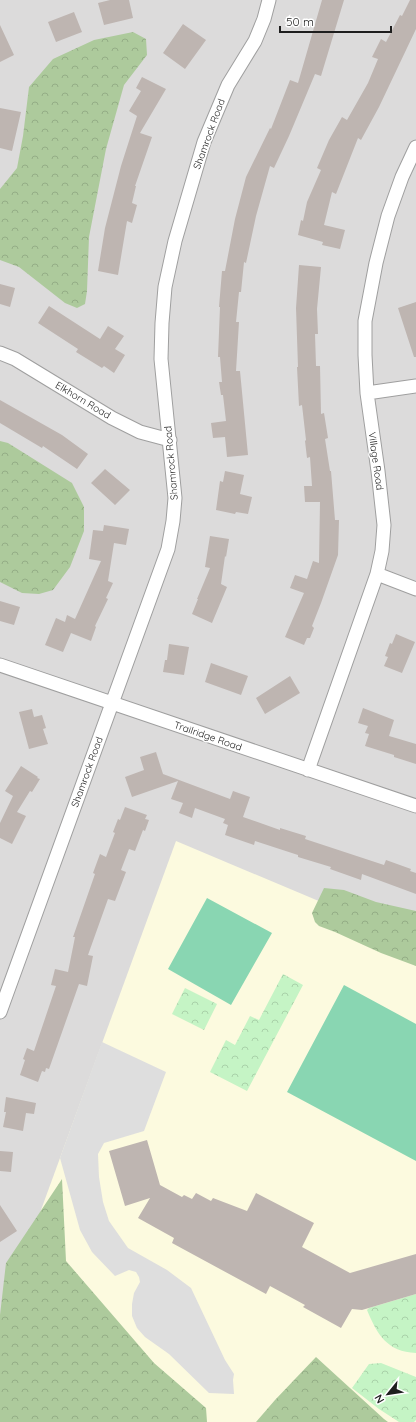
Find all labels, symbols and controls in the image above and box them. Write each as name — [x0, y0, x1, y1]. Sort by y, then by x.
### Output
scale bar — [280, 8, 391, 34]
text: 50 m — [286, 14, 314, 29]
street label: Shamrock Road — [190, 97, 228, 171]
street label: Elkhorn Road — [53, 378, 113, 422]
street label: Shamrock Road — [161, 425, 181, 501]
street label: Village Road — [365, 431, 387, 491]
street label: Trailridge Road — [172, 718, 244, 754]
street label: Shamrock Road — [68, 735, 106, 809]
north arrow — [368, 1374, 408, 1414]
text: N — [371, 1392, 387, 1406]

